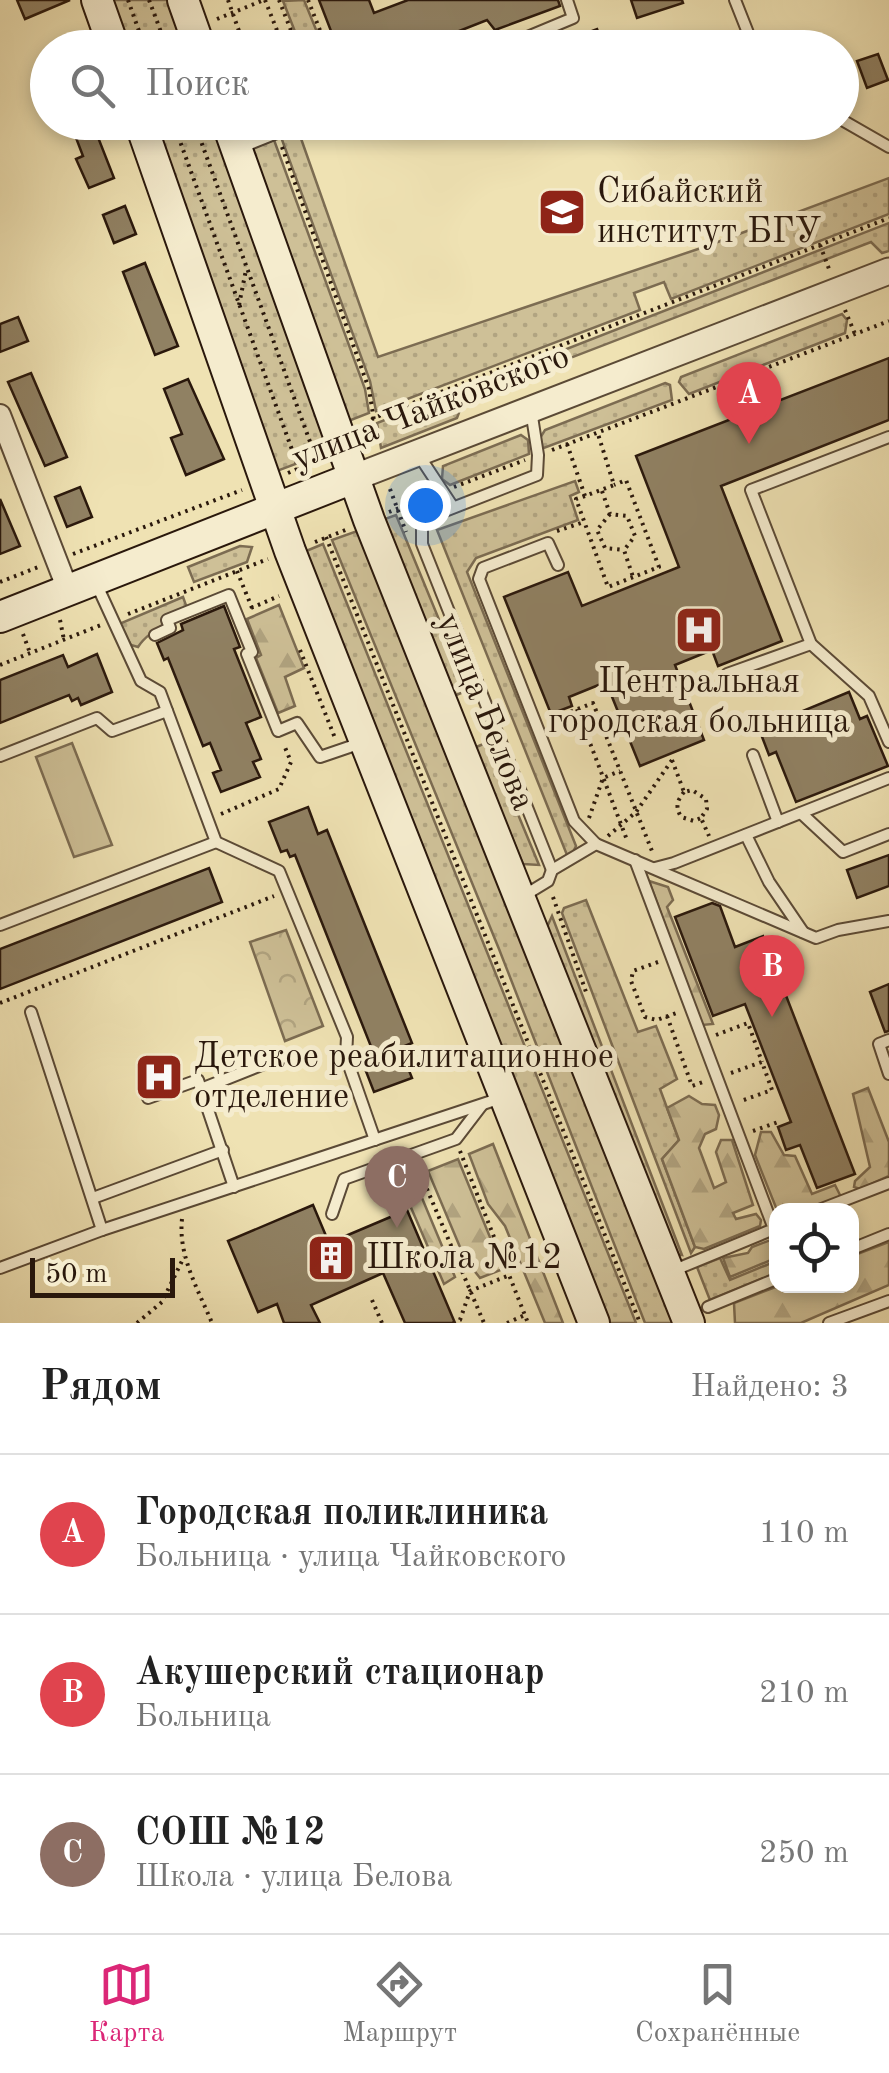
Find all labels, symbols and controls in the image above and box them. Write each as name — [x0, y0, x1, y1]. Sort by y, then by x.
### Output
search box — [30, 30, 859, 140]
icon: search — [65, 58, 120, 113]
text: Поиск — [145, 66, 250, 104]
place label: Сибайский институт БГУ — [597, 175, 822, 250]
school or university icon: Сибайский институт БГУ — [536, 186, 588, 238]
street label: улица Чайковского — [288, 339, 574, 477]
pin: A — [716, 362, 782, 444]
your location — [400, 480, 451, 531]
hospital icon: Центральная городская больница — [673, 604, 725, 656]
street label: улица Белова — [430, 608, 540, 816]
place label: Центральная городская больница — [548, 665, 850, 740]
pin: B — [740, 934, 804, 1017]
place label: Детское реабилитационное отделение — [194, 1040, 614, 1115]
hospital icon: Детское реабилитационное отделение — [133, 1051, 185, 1103]
pin: C — [364, 1146, 430, 1228]
map controls — [769, 1203, 859, 1293]
button: locate — [769, 1203, 859, 1293]
building icon: Школа №12 — [305, 1232, 357, 1284]
place label: Школа №12 — [366, 1241, 562, 1276]
scale bar — [30, 1253, 175, 1298]
text: 50 m — [45, 1261, 108, 1289]
text: Рядом — [40, 1367, 162, 1409]
text: Найдено: 3 — [690, 1372, 849, 1404]
text: Городская поликлиника — [135, 1495, 548, 1533]
text: A — [60, 1518, 85, 1550]
text: 110 m — [759, 1518, 849, 1550]
text: Больница · улица Чайковского — [135, 1542, 567, 1574]
text: Акушерский стационар — [135, 1655, 545, 1693]
text: B — [61, 1678, 84, 1710]
text: 210 m — [759, 1678, 849, 1710]
text: Больница — [135, 1702, 271, 1734]
text: СОШ №12 — [135, 1815, 325, 1853]
text: C — [62, 1838, 83, 1870]
text: 250 m — [759, 1838, 849, 1870]
text: Школа · улица Белова — [135, 1862, 452, 1894]
tab: Карта — [89, 1957, 165, 2052]
tab: Маршрут — [342, 1957, 457, 2052]
tab: Сохранённые — [635, 1957, 800, 2052]

